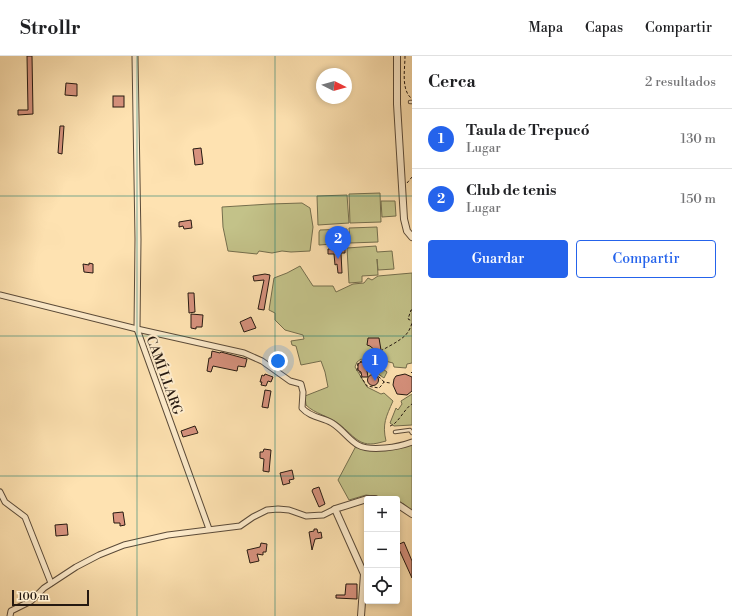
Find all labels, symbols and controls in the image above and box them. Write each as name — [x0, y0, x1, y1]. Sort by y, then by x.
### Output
text: Strollr — [20, 16, 81, 40]
text: Mapa — [528, 19, 563, 37]
text: Capas — [585, 19, 623, 37]
text: Compartir — [645, 19, 712, 37]
north arrow — [316, 68, 352, 104]
text: Cerca — [428, 71, 476, 93]
text: 2 resultados — [645, 74, 716, 90]
text: Taula de Trepucó — [466, 121, 589, 140]
text: 1 — [438, 131, 444, 147]
text: 130 m — [681, 131, 716, 147]
text: Lugar — [466, 140, 501, 156]
text: Club de tenis — [466, 181, 556, 200]
text: 2 — [437, 191, 445, 207]
text: 150 m — [681, 191, 716, 207]
text: Lugar — [466, 200, 501, 216]
pin: 2 — [325, 226, 351, 259]
button: Guardar — [428, 240, 568, 278]
button: Compartir — [576, 240, 716, 278]
street label: CAMÍ LLARG — [142, 334, 187, 417]
pin: 1 — [362, 348, 388, 381]
your location — [268, 351, 288, 371]
map controls — [364, 496, 400, 604]
button: + — [364, 496, 400, 532]
button: − — [364, 532, 400, 568]
button: locate — [364, 568, 400, 604]
scale bar — [12, 588, 89, 607]
text: 100 m — [18, 590, 49, 604]

